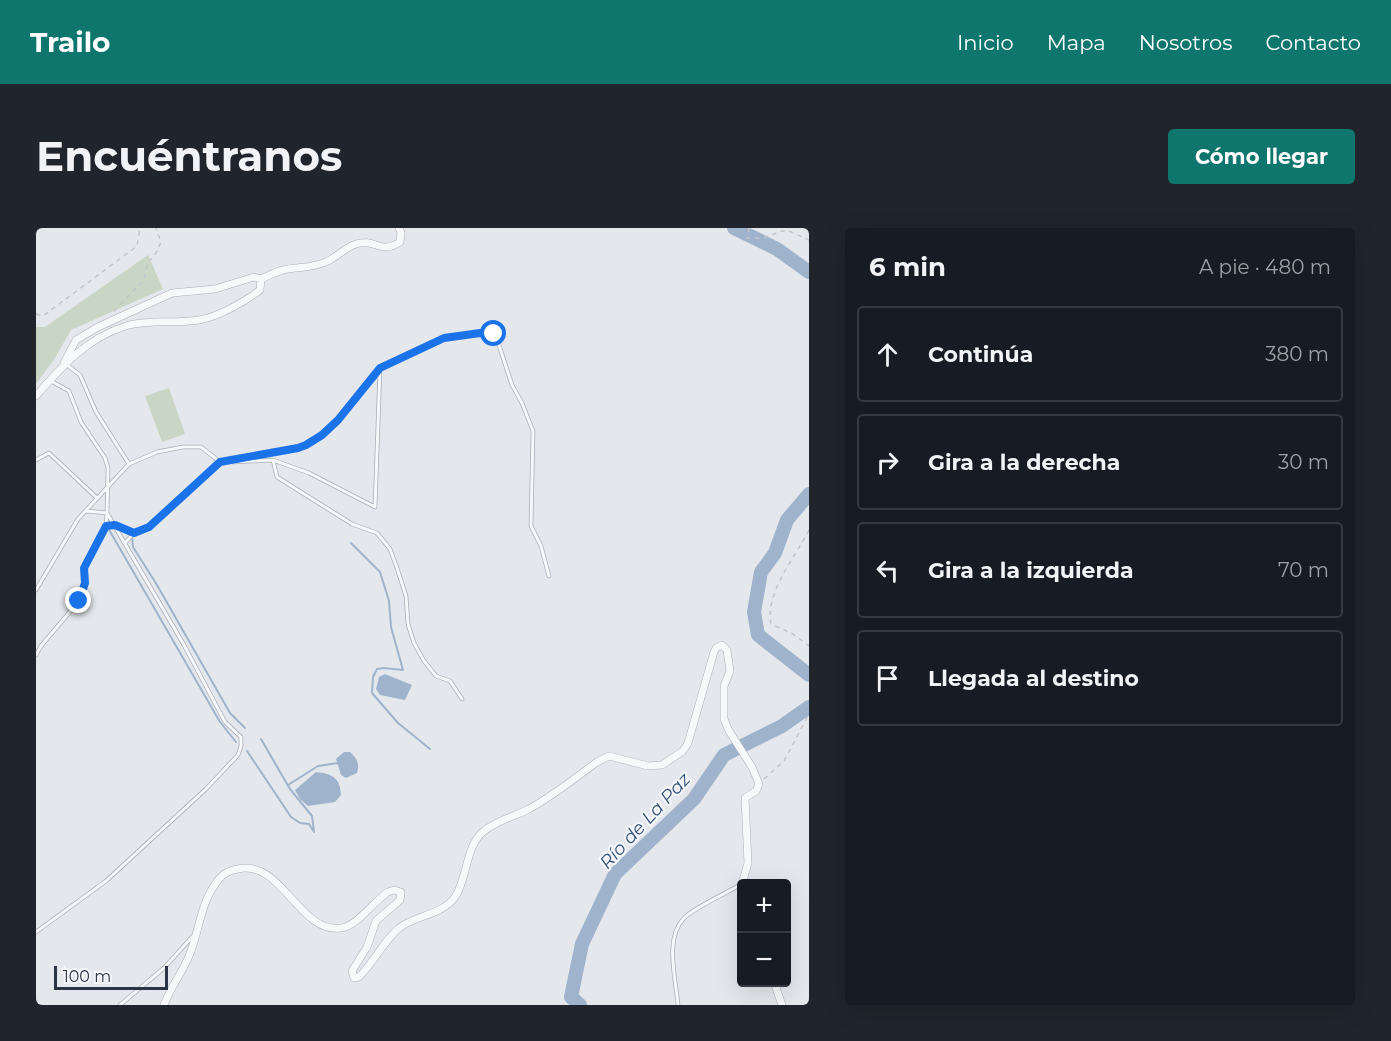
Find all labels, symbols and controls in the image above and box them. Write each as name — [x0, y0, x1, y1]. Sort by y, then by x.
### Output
text: Trailo — [30, 25, 110, 59]
text: Inicio — [957, 30, 1014, 55]
text: Mapa — [1047, 30, 1106, 55]
text: Nosotros — [1139, 30, 1232, 55]
text: Contacto — [1265, 30, 1361, 55]
button: Cómo llegar — [1168, 129, 1355, 184]
text: Encuéntranos — [36, 130, 342, 182]
text: 6 min — [869, 251, 946, 283]
text: A pie · 480 m — [1199, 255, 1331, 279]
route start — [480, 320, 506, 346]
icon: ahead — [871, 338, 904, 371]
text: Continúa — [928, 341, 1033, 368]
text: 380 m — [1265, 342, 1329, 366]
icon: right — [871, 446, 904, 479]
text: Gira a la derecha — [928, 449, 1120, 476]
text: 30 m — [1278, 450, 1329, 474]
icon: left — [871, 554, 904, 587]
text: Gira a la izquierda — [928, 557, 1134, 584]
text: 70 m — [1278, 558, 1329, 582]
route end — [65, 587, 91, 613]
icon: arrive — [871, 662, 904, 695]
text: Llegada al destino — [928, 665, 1139, 692]
water label: Río de La Paz — [595, 768, 696, 874]
map controls — [737, 879, 791, 987]
button: + — [737, 879, 791, 933]
button: − — [737, 933, 791, 987]
scale bar — [54, 963, 168, 990]
text: 100 m — [63, 967, 111, 986]

